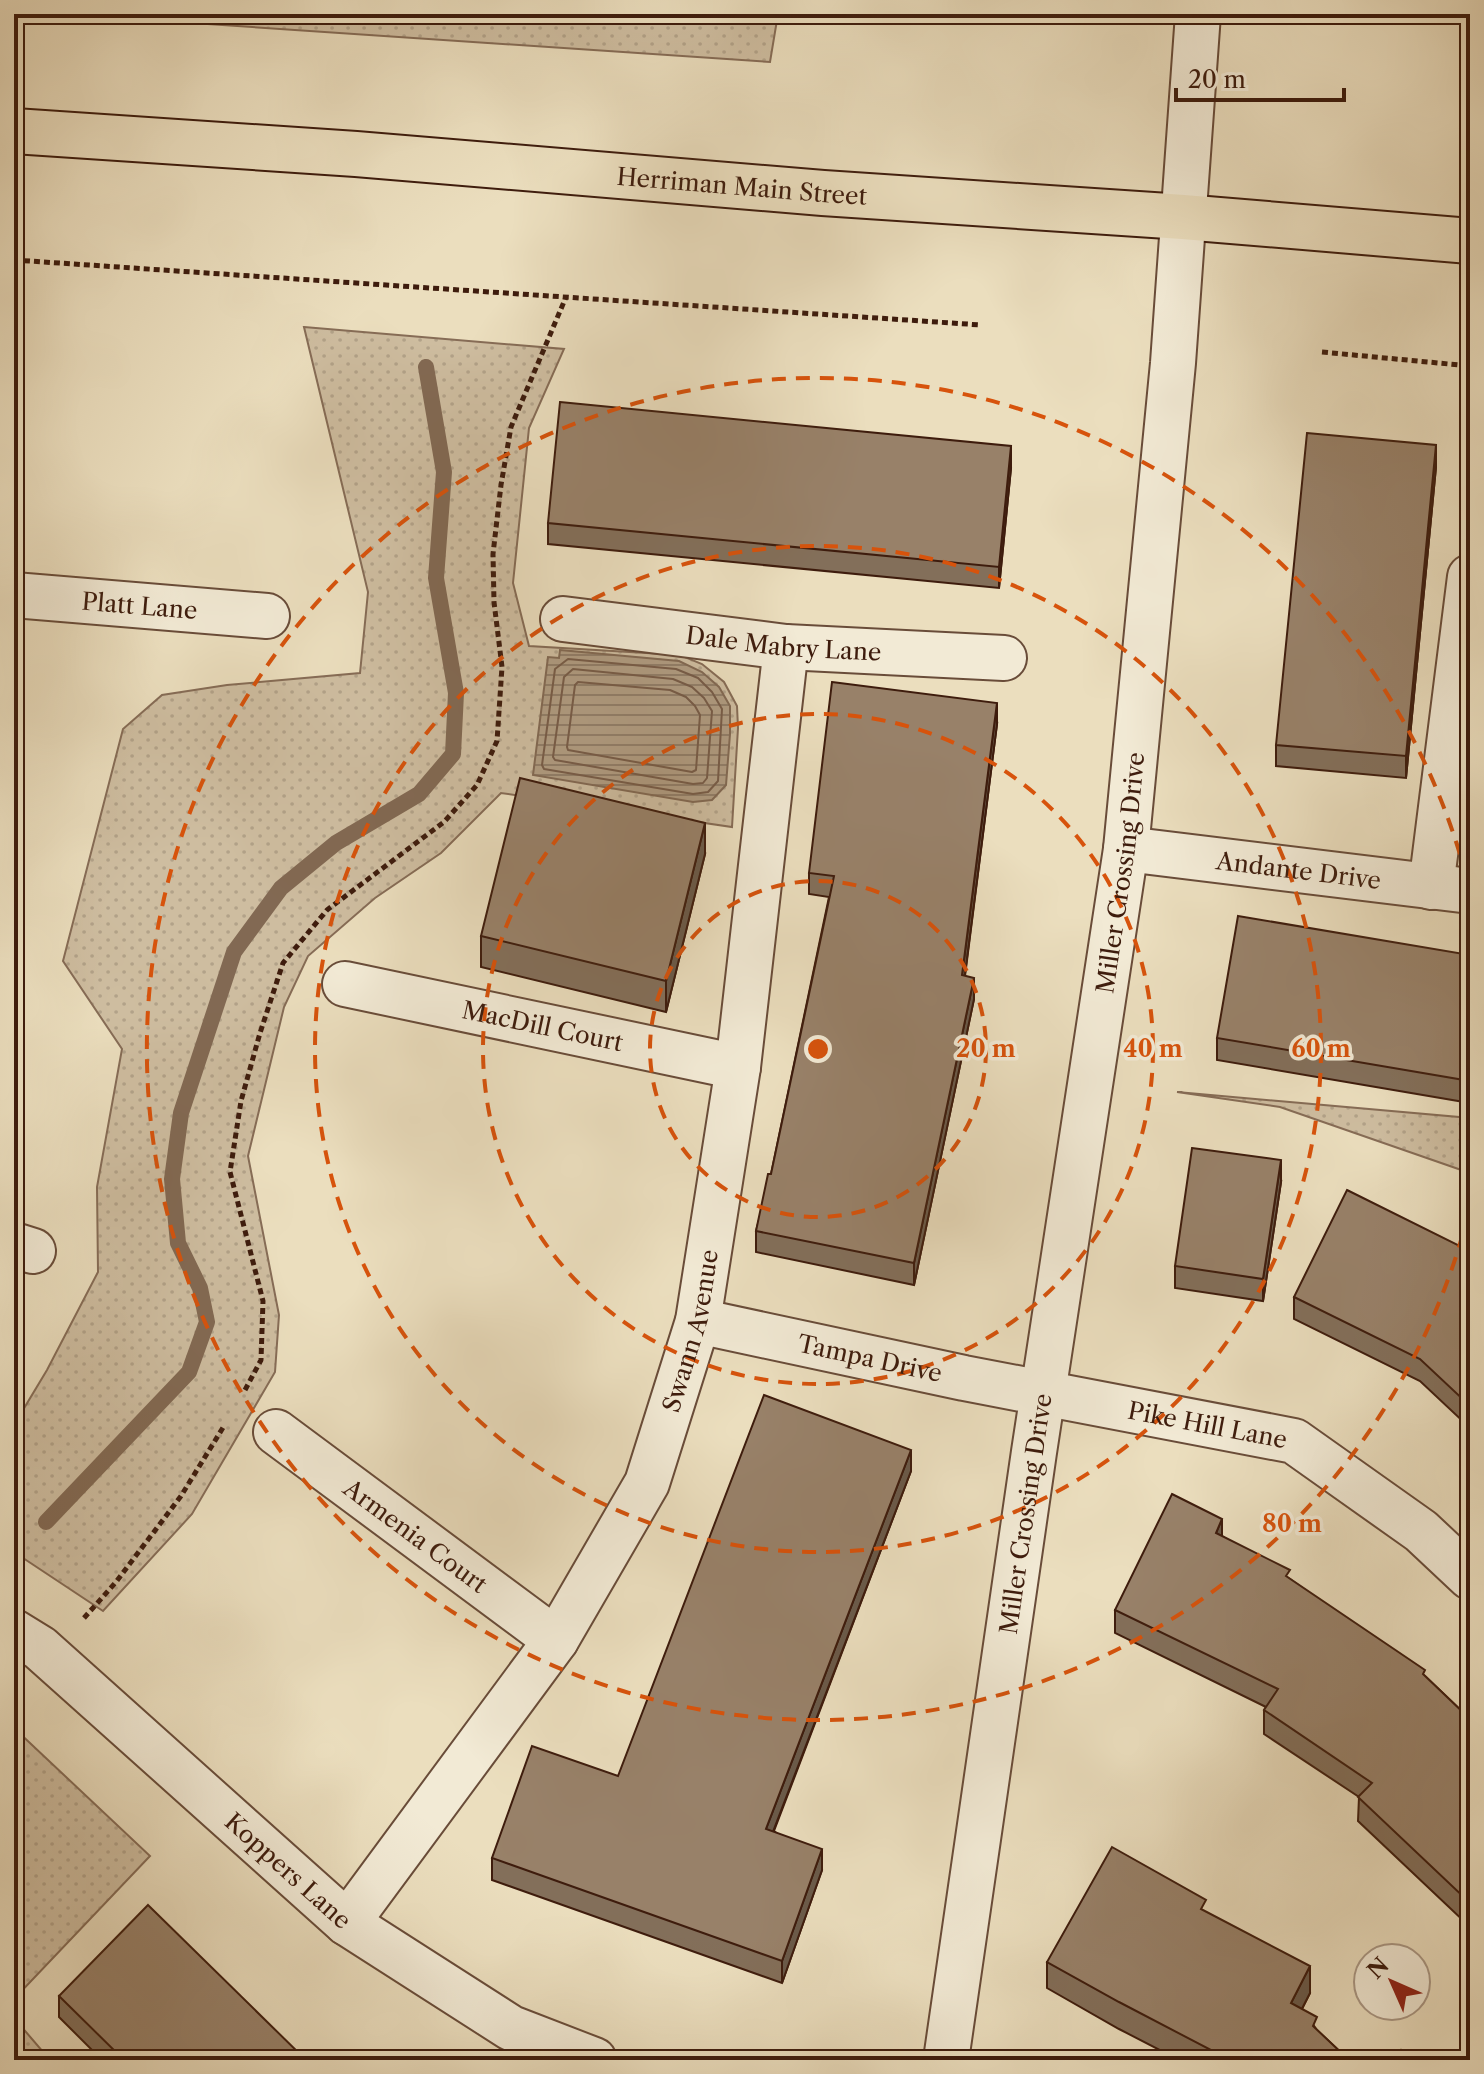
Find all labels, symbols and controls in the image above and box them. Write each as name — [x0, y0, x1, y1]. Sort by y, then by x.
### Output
scale bar — [1176, 52, 1344, 102]
text: 20 m — [1188, 65, 1246, 94]
street label: Herriman Main Street — [616, 161, 868, 210]
street label: Platt Lane — [81, 586, 199, 625]
street label: Dale Mabry Lane — [684, 620, 882, 666]
street label: Miller Crossing Drive — [1090, 751, 1150, 995]
street label: Andante Drive — [1214, 846, 1383, 895]
street label: MacDill Court — [460, 995, 626, 1057]
text: 20 m — [956, 1034, 1016, 1063]
text: 40 m — [1123, 1034, 1183, 1063]
text: 60 m — [1291, 1034, 1351, 1063]
centre of rings — [804, 1035, 832, 1063]
street label: Swann Avenue — [656, 1247, 724, 1416]
street label: Tampa Drive — [795, 1328, 945, 1387]
street label: Miller Crossing Drive — [993, 1391, 1057, 1636]
street label: Pike Hill Lane — [1126, 1395, 1290, 1454]
street label: Armenia Court — [337, 1472, 494, 1599]
text: 80 m — [1262, 1509, 1322, 1538]
street label: Koppers Lane — [219, 1806, 357, 1935]
north arrow — [1352, 1942, 1432, 2022]
text: N — [1362, 1952, 1395, 1985]

